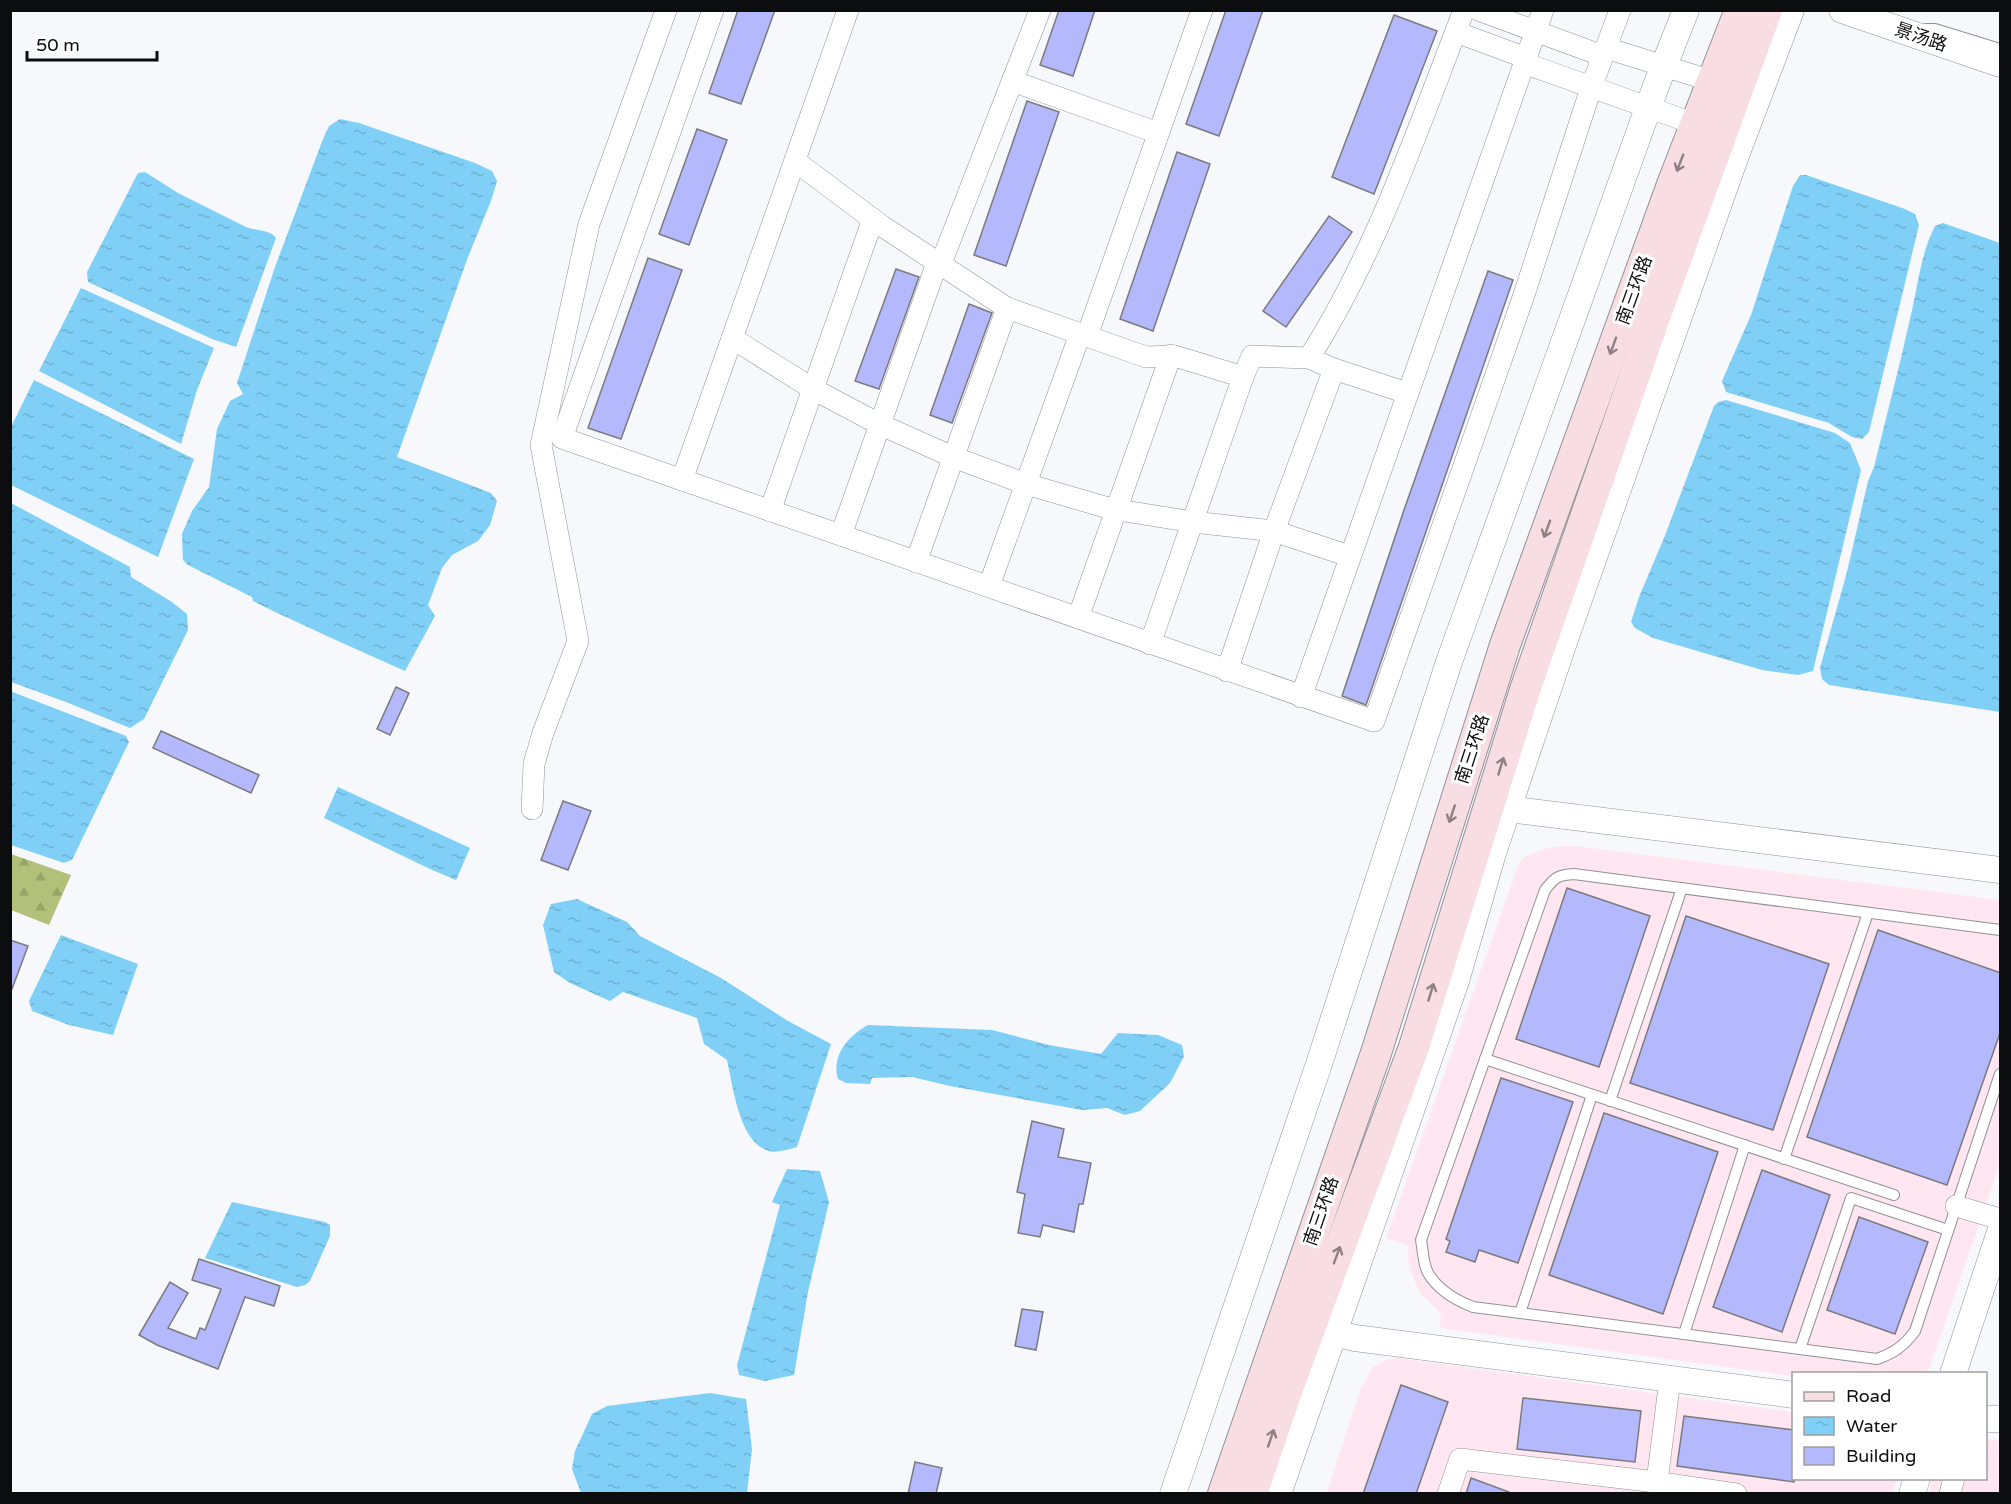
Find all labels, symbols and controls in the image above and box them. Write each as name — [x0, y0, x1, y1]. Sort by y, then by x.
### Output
street label: 景汤路 — [1892, 18, 1950, 56]
scale bar — [27, 24, 158, 62]
text: 50 m — [36, 34, 80, 56]
one-way arrow — [1674, 153, 1685, 172]
street label: 南三环路 — [1611, 252, 1657, 328]
one-way arrow — [1607, 336, 1618, 355]
one-way arrow — [1541, 519, 1552, 538]
street label: 南三环路 — [1450, 711, 1494, 787]
one-way arrow — [1496, 757, 1507, 776]
one-way arrow — [1446, 804, 1457, 823]
one-way arrow — [1426, 983, 1437, 1002]
street label: 南三环路 — [1299, 1173, 1343, 1249]
one-way arrow — [1333, 1246, 1344, 1265]
legend — [1792, 1372, 1987, 1480]
text: Road — [1846, 1385, 1891, 1407]
text: Water — [1846, 1415, 1897, 1437]
one-way arrow — [1267, 1429, 1278, 1448]
text: Building — [1846, 1445, 1916, 1467]

